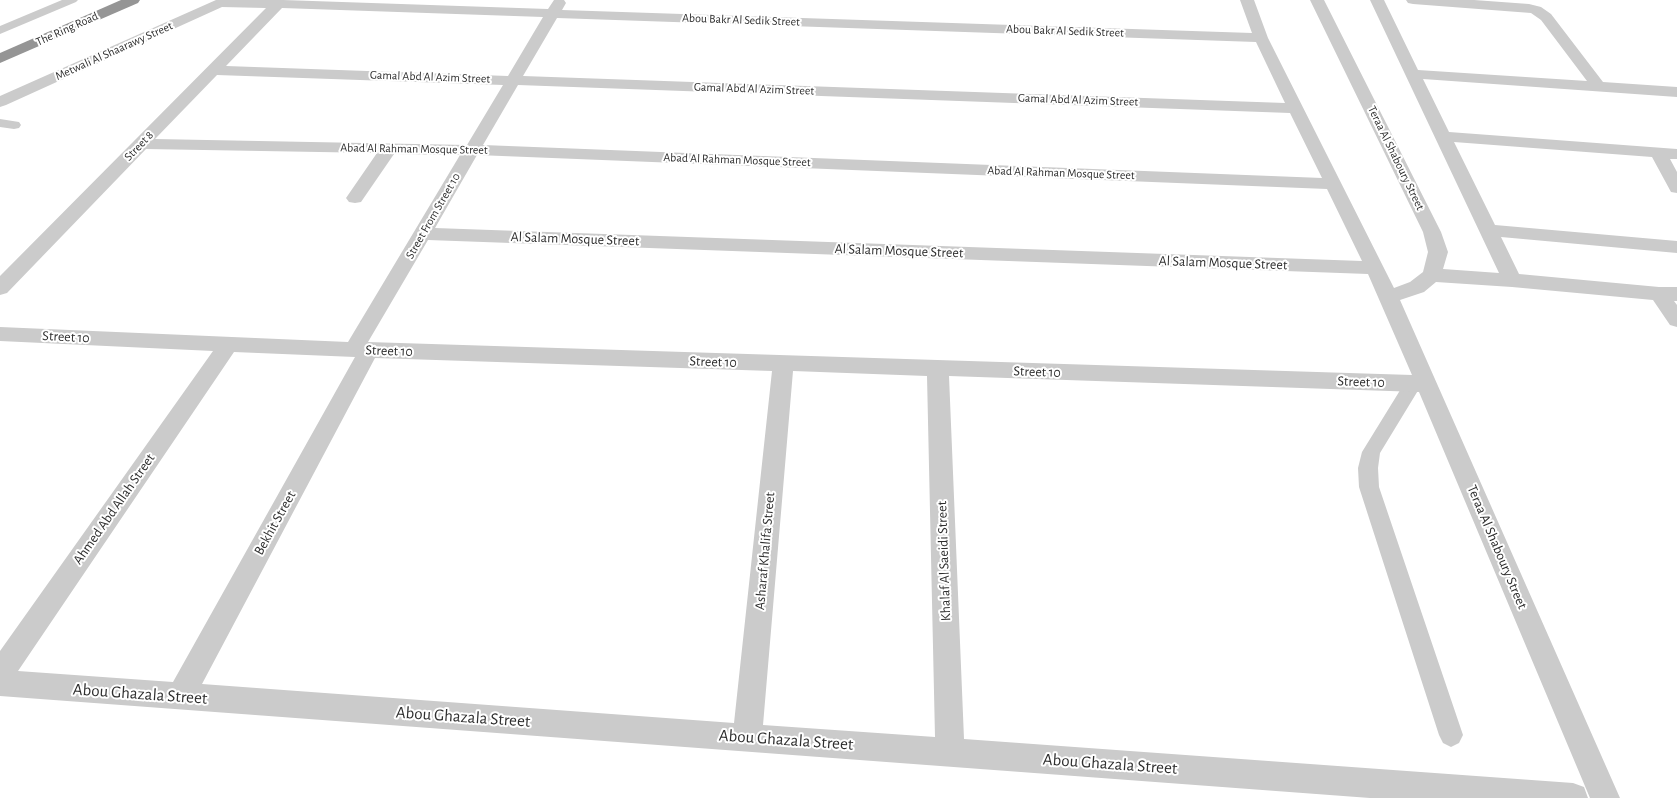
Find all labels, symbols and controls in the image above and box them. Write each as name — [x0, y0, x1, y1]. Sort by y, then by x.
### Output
street label: The Ring Road — [33, 9, 101, 49]
street label: Abou Bakr Al Sedik Street — [682, 11, 800, 29]
street label: Metwali Al Shaarawy Street — [53, 19, 175, 83]
street label: Abou Bakr Al Sedik Street — [1006, 22, 1124, 40]
street label: Gamal Abd Al Azim Street — [370, 68, 490, 86]
street label: Gamal Abd Al Azim Street — [694, 80, 814, 98]
street label: Gamal Abd Al Azim Street — [1018, 91, 1138, 109]
street label: Teraa Al Shaboury Street — [1365, 104, 1427, 212]
street label: Street 8 — [121, 128, 157, 164]
street label: Abad Al Rahman Mosque Street — [340, 141, 488, 157]
street label: Abad Al Rahman Mosque Street — [663, 150, 811, 170]
street label: Abad Al Rahman Mosque Street — [987, 163, 1135, 183]
street label: Street From Street 10 — [403, 170, 463, 262]
street label: Al Salam Mosque Street — [510, 228, 640, 250]
street label: Al Salam Mosque Street — [834, 240, 964, 262]
street label: Al Salam Mosque Street — [1158, 252, 1288, 274]
street label: Street 10 — [42, 327, 90, 347]
street label: Street 10 — [365, 342, 413, 360]
street label: Street 10 — [689, 353, 737, 371]
street label: Street 10 — [1013, 363, 1061, 381]
street label: Street 10 — [1337, 373, 1385, 391]
street label: Ahmed Abd Allah Street — [69, 450, 159, 568]
street label: Teraa Al Shaboury Street — [1463, 482, 1531, 612]
street label: Bekhit Street — [251, 488, 299, 558]
street label: Asharaf Khalifa Street — [751, 491, 779, 611]
street label: Khalaf Al Saeidi Street — [934, 501, 954, 621]
street label: Abou Ghazala Street — [72, 679, 208, 709]
street label: Abou Ghazala Street — [395, 702, 531, 732]
street label: Abou Ghazala Street — [718, 725, 854, 755]
street label: Abou Ghazala Street — [1042, 749, 1178, 779]

